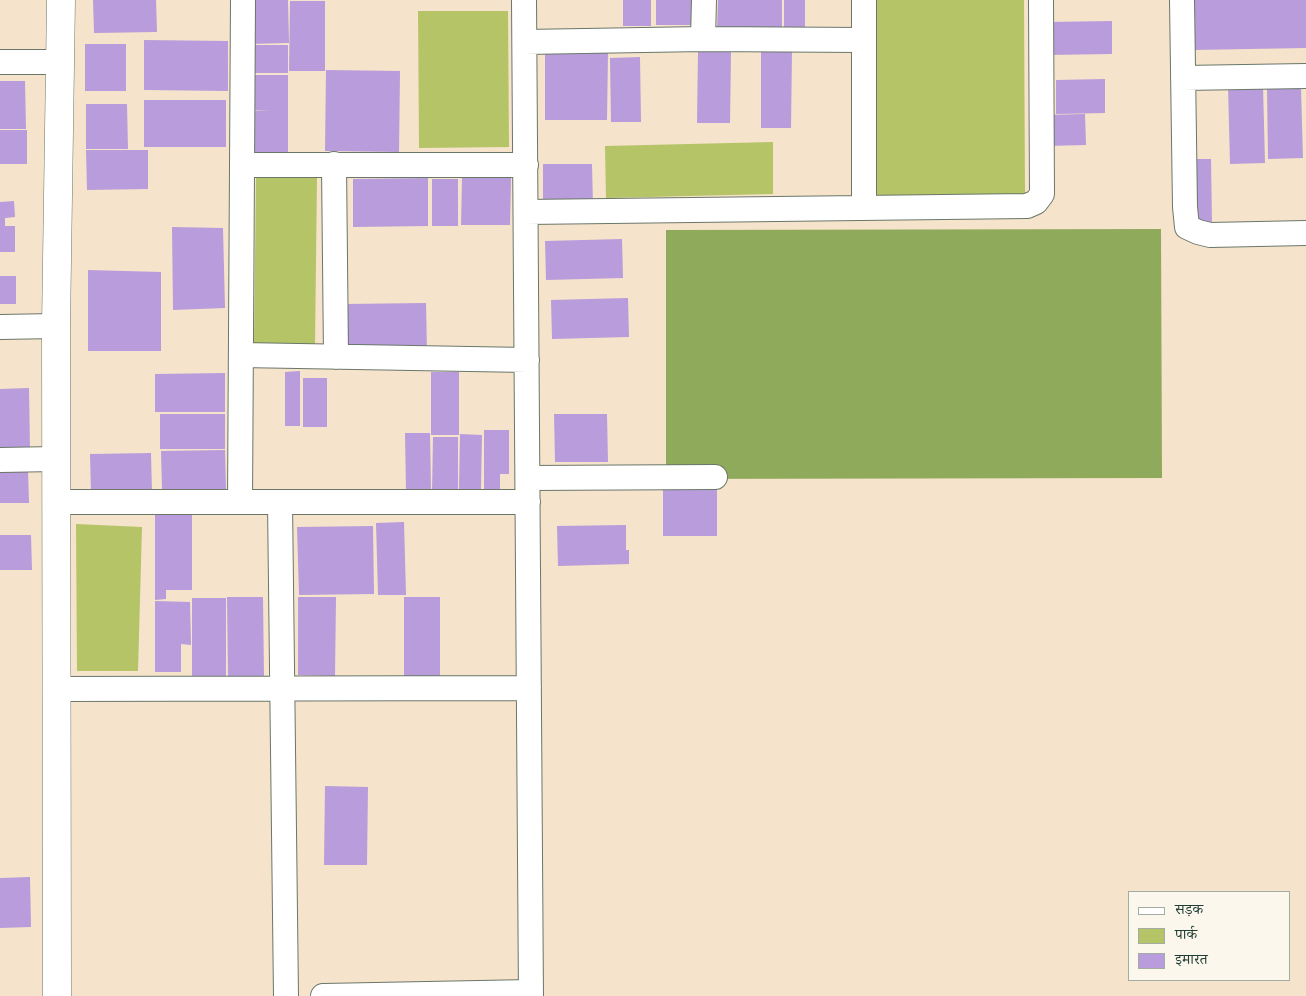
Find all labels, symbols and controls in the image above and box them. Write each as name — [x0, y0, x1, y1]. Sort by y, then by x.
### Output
legend — [1128, 891, 1291, 981]
text: सड़क — [1175, 899, 1203, 919]
text: पार्क — [1175, 924, 1197, 944]
text: इमारत — [1175, 949, 1208, 969]

